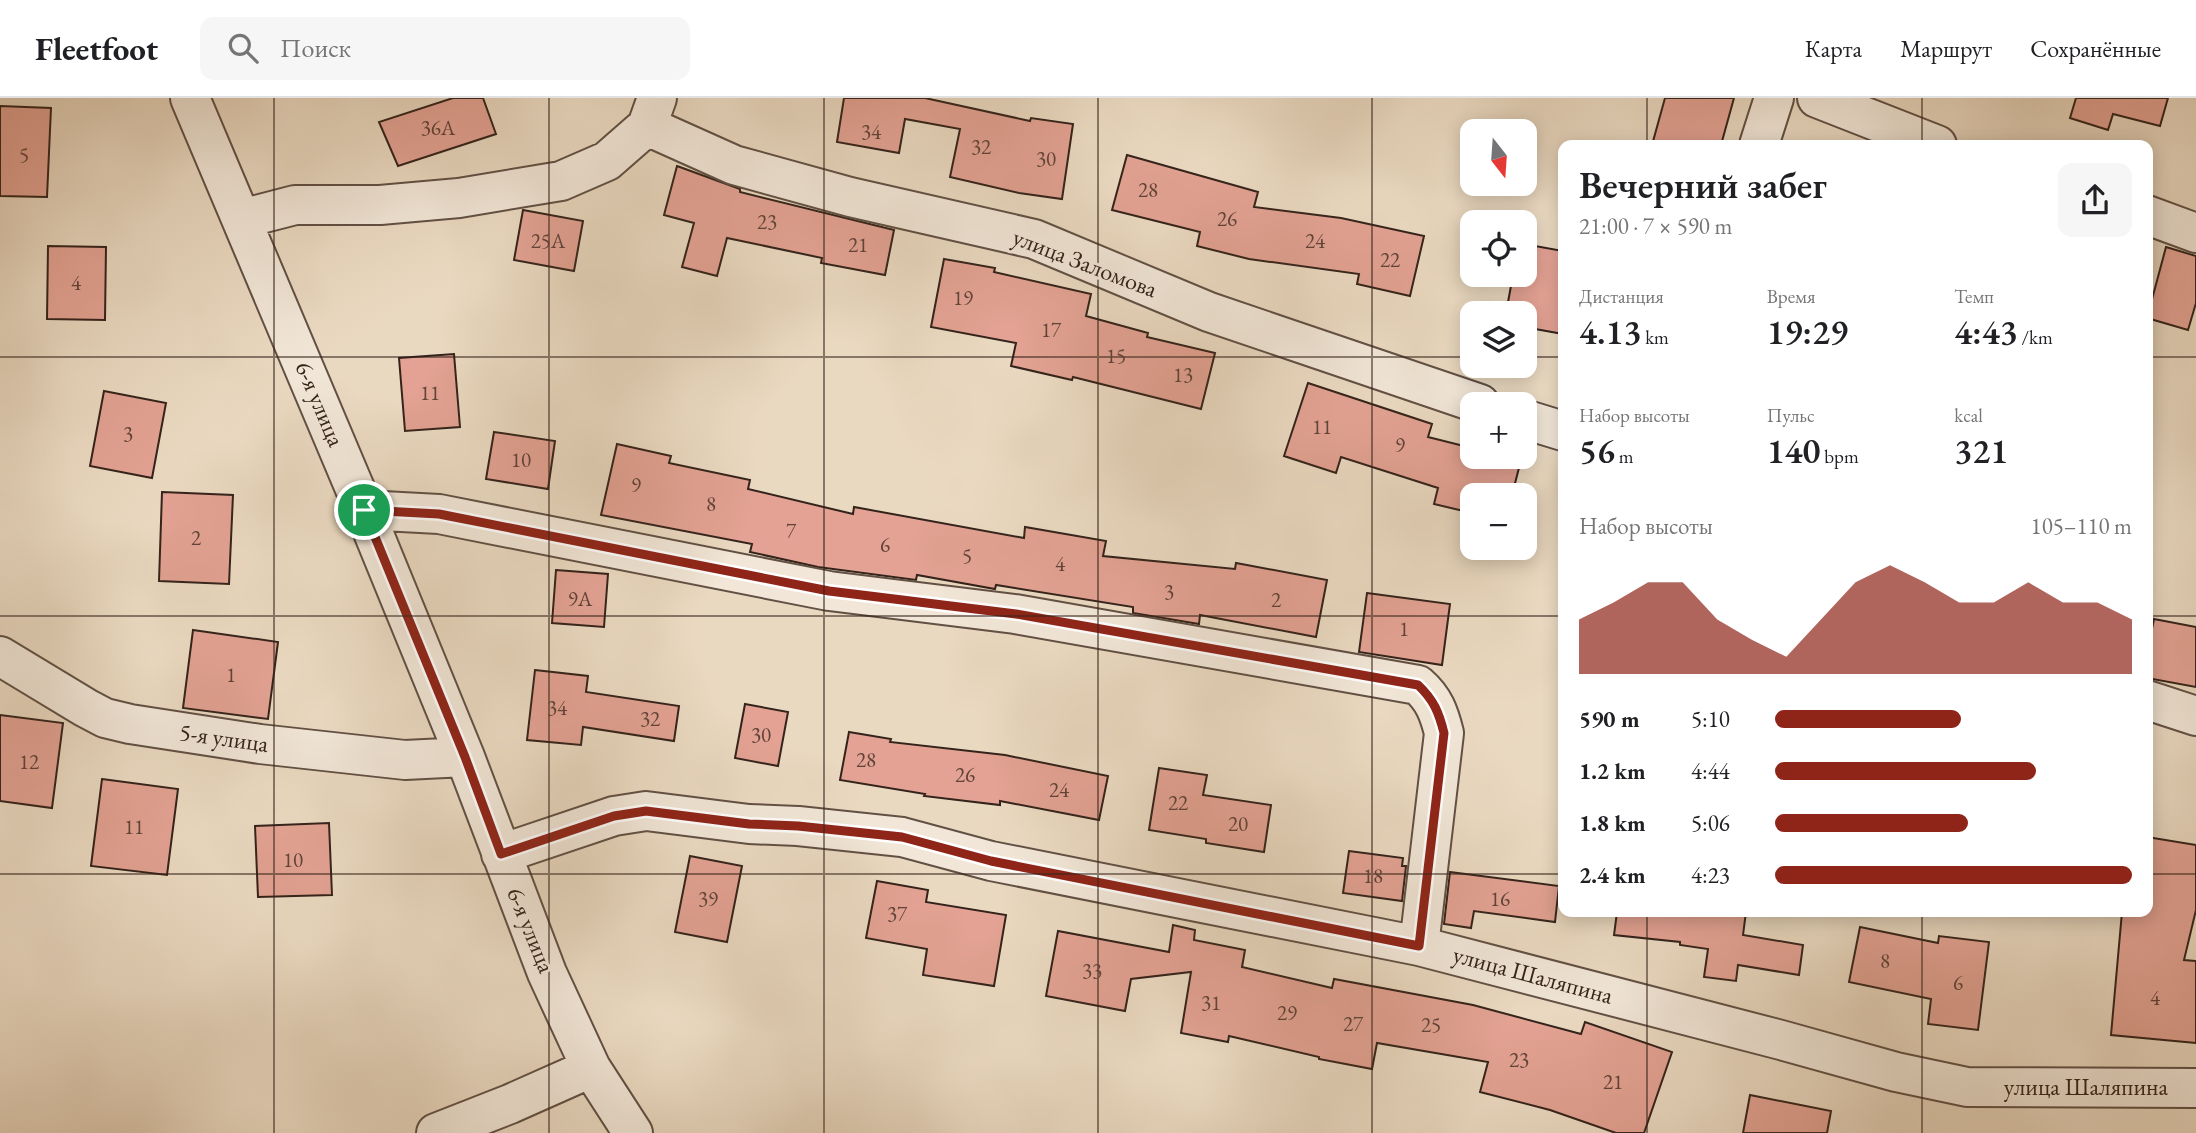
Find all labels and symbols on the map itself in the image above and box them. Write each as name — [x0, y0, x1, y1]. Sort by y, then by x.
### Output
house number: 36А — [421, 114, 456, 141]
house number: 34 — [861, 118, 882, 145]
north arrow — [1460, 119, 1536, 196]
house number: 32 — [971, 133, 991, 160]
house number: 5 — [19, 141, 29, 168]
house number: 30 — [1036, 145, 1056, 172]
house number: 28 — [1138, 176, 1158, 203]
house number: 26 — [1217, 205, 1237, 232]
house number: 23 — [757, 208, 777, 235]
street label: улица Заломова — [1008, 221, 1162, 304]
house number: 25А — [531, 227, 566, 254]
house number: 24 — [1305, 227, 1326, 254]
house number: 21 — [848, 231, 868, 258]
house number: 22 — [1380, 246, 1400, 273]
house number: 4 — [71, 269, 82, 296]
house number: 19 — [953, 284, 973, 311]
house number: 17 — [1041, 316, 1062, 343]
house number: 15 — [1106, 342, 1126, 369]
street label: 6-я улица — [289, 356, 352, 452]
house number: 13 — [1173, 361, 1193, 388]
house number: 11 — [420, 379, 440, 406]
house number: 11 — [1312, 413, 1332, 440]
house number: 3 — [123, 420, 133, 447]
house number: 9 — [1395, 431, 1405, 458]
house number: 10 — [511, 446, 531, 473]
house number: 9 — [631, 471, 641, 498]
pin — [334, 480, 394, 540]
house number: 8 — [706, 490, 716, 517]
house number: 7 — [786, 517, 797, 544]
house number: 2 — [191, 524, 201, 551]
house number: 6 — [880, 531, 890, 558]
house number: 5 — [962, 542, 972, 569]
house number: 4 — [1055, 550, 1066, 577]
house number: 3 — [1164, 578, 1174, 605]
house number: 9А — [568, 585, 593, 612]
house number: 2 — [1271, 586, 1281, 613]
house number: 1 — [1399, 615, 1409, 642]
house number: 1 — [226, 661, 236, 688]
house number: 34 — [547, 694, 568, 721]
house number: 32 — [640, 705, 660, 732]
street label: 5-я улица — [178, 716, 271, 759]
house number: 30 — [751, 721, 771, 748]
house number: 28 — [856, 746, 876, 773]
house number: 12 — [19, 748, 39, 775]
house number: 26 — [955, 761, 975, 788]
house number: 24 — [1049, 776, 1070, 803]
house number: 22 — [1168, 789, 1188, 816]
house number: 20 — [1228, 810, 1248, 837]
house number: 11 — [124, 813, 144, 840]
house number: 10 — [283, 846, 303, 873]
house number: 18 — [1363, 862, 1383, 889]
street label: 6-я улица — [500, 882, 563, 978]
house number: 39 — [698, 885, 718, 912]
house number: 16 — [1490, 885, 1510, 912]
house number: 37 — [887, 900, 908, 927]
street label: улица Шаляпина — [1450, 938, 1617, 1011]
house number: 8 — [1880, 947, 1890, 974]
house number: 33 — [1082, 957, 1102, 984]
house number: 6 — [1953, 969, 1963, 996]
house number: 4 — [2150, 984, 2161, 1011]
house number: 31 — [1201, 989, 1221, 1016]
house number: 29 — [1277, 999, 1297, 1026]
house number: 27 — [1343, 1010, 1364, 1037]
house number: 25 — [1421, 1011, 1441, 1038]
house number: 23 — [1509, 1046, 1529, 1073]
house number: 21 — [1603, 1068, 1623, 1095]
street label: улица Шаляпина — [2004, 1071, 2169, 1102]

